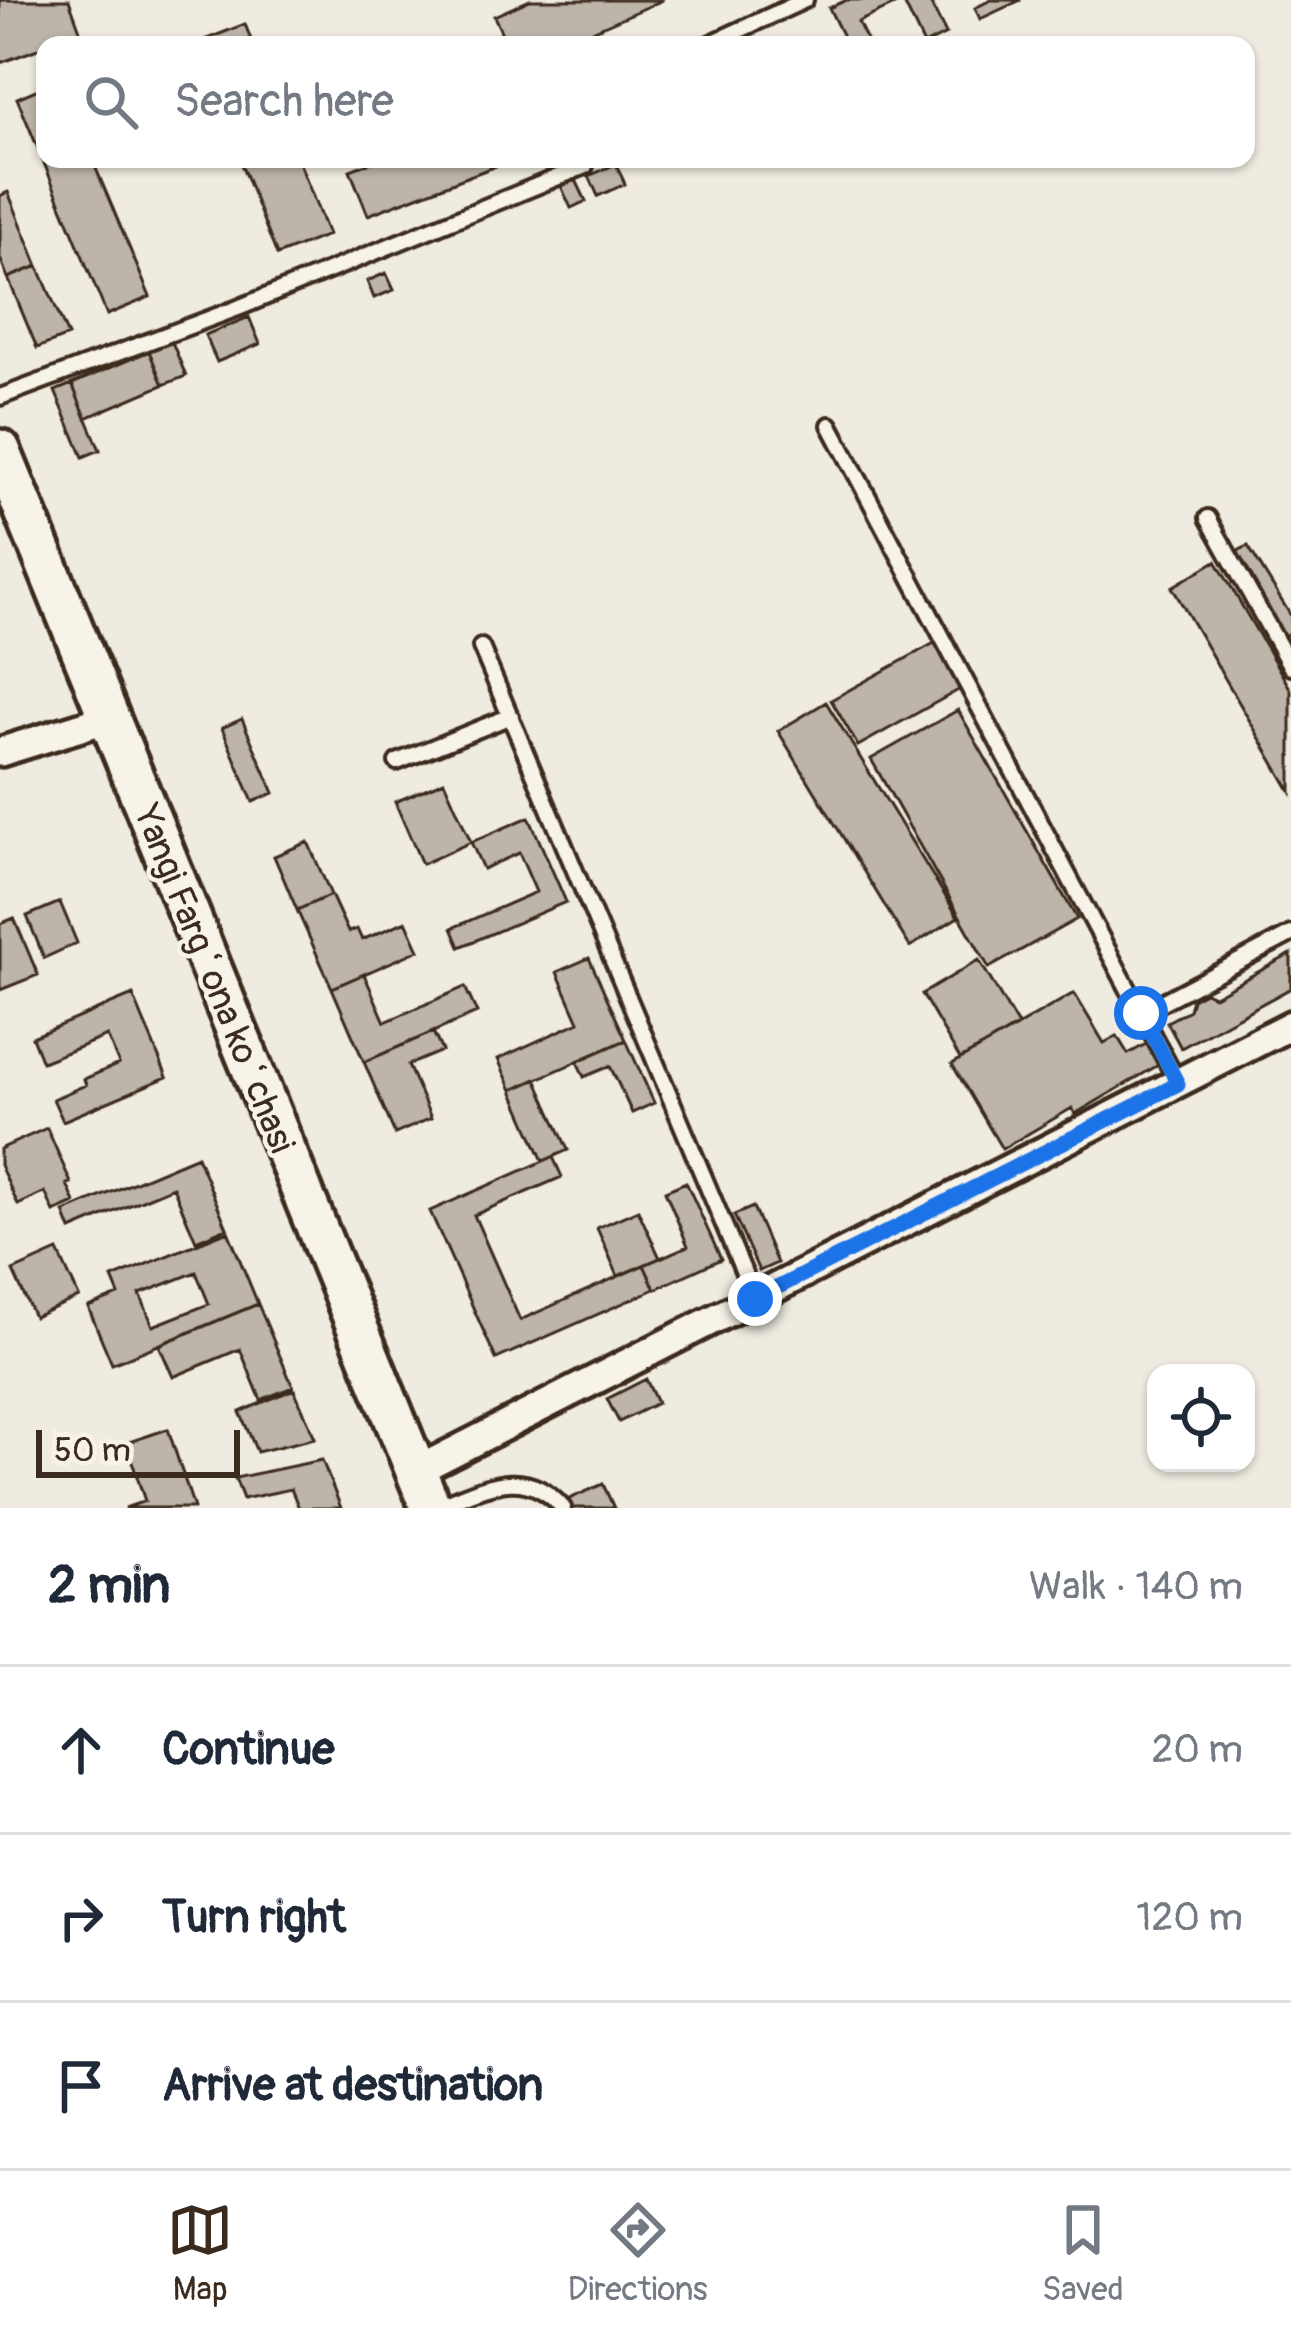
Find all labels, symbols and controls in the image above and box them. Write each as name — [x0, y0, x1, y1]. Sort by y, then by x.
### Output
search box — [36, 36, 1255, 168]
icon: search — [78, 69, 144, 135]
text: Search here — [174, 74, 394, 130]
street label: Yangi Fargʻona koʻchasi — [123, 798, 304, 1159]
route start — [1114, 986, 1168, 1040]
route end — [728, 1272, 782, 1326]
map controls — [1147, 1364, 1255, 1472]
button: locate — [1147, 1364, 1255, 1472]
scale bar — [36, 1424, 240, 1477]
text: 50 m — [54, 1430, 131, 1471]
text: 2 min — [48, 1554, 170, 1618]
text: Walk · 140 m — [1029, 1562, 1243, 1611]
icon: ahead — [48, 1717, 114, 1783]
text: Continue — [162, 1722, 335, 1778]
text: 20 m — [1151, 1725, 1243, 1774]
icon: right — [48, 1885, 114, 1951]
text: Turn right — [162, 1890, 346, 1946]
text: 120 m — [1136, 1893, 1243, 1942]
icon: arrive — [48, 2053, 114, 2119]
text: Arrive at destination — [162, 2058, 543, 2114]
tab: Map — [167, 2197, 233, 2310]
tab: Directions — [568, 2197, 708, 2310]
tab: Saved — [1042, 2197, 1124, 2310]

